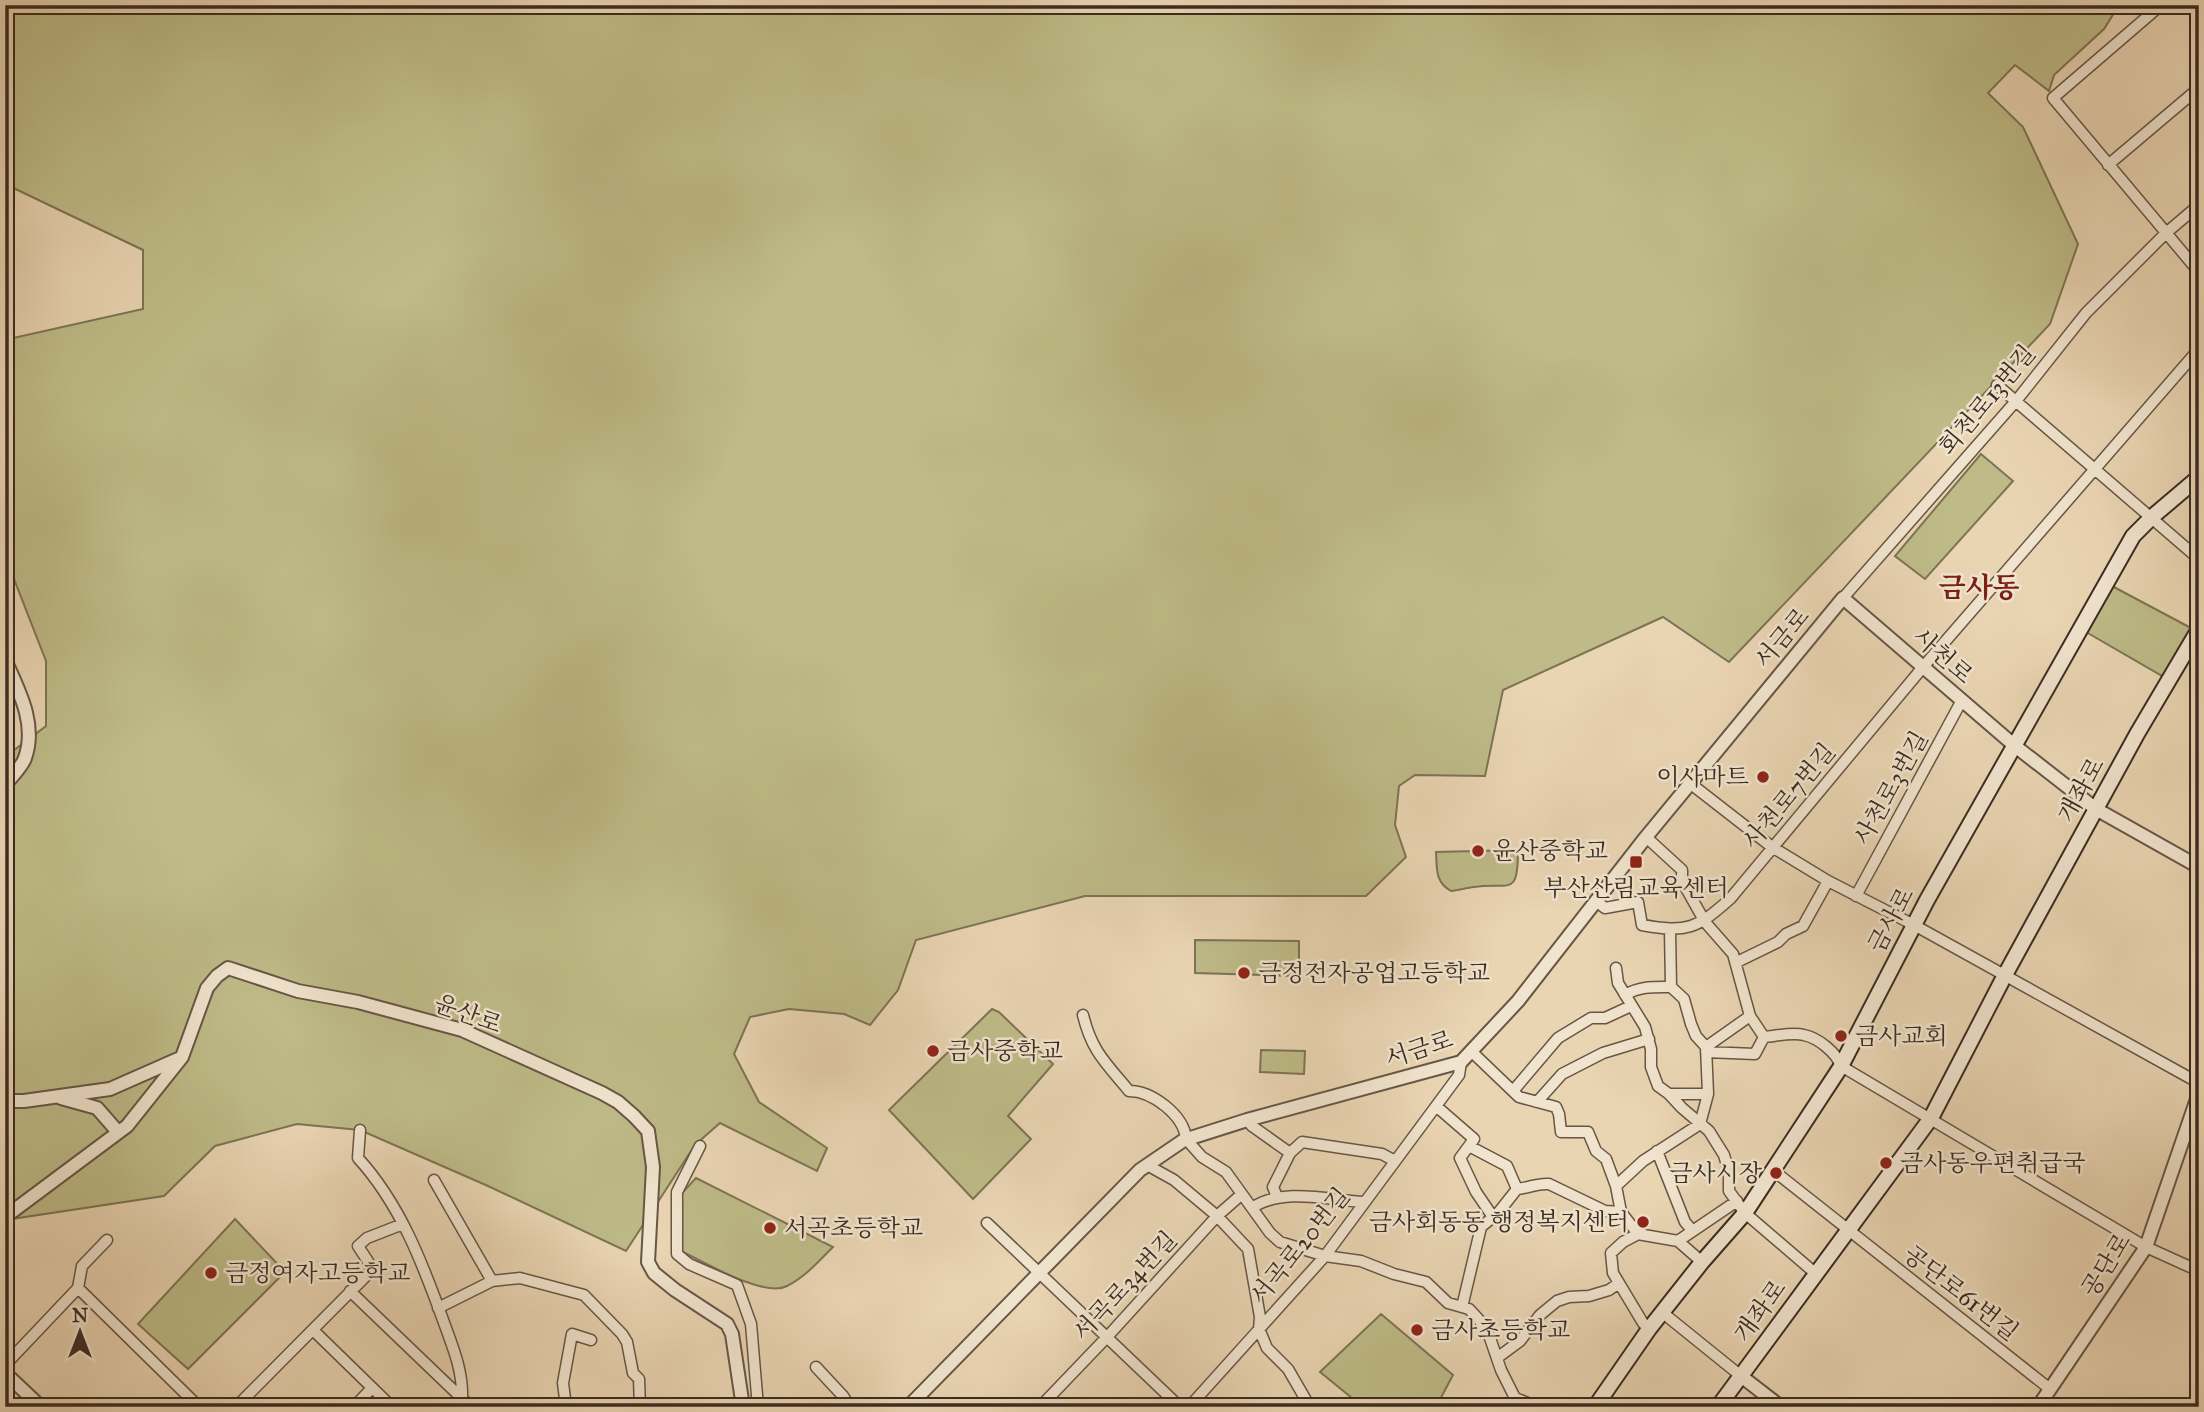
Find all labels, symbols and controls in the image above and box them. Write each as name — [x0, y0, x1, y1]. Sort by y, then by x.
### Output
street label: 회천로13번길 — [1932, 339, 2042, 461]
district label: 금사동 — [1938, 570, 2020, 605]
street label: 서금로 — [1748, 602, 1816, 674]
street label: 사천로 — [1907, 622, 1979, 690]
street label: 사천로3번길 — [1847, 726, 1935, 850]
street label: 사천로7번길 — [1736, 737, 1842, 855]
street label: 개좌로 — [2051, 752, 2111, 828]
place label: 이사마트 — [1656, 762, 1749, 792]
marker: 이사마트 — [1755, 769, 1771, 785]
place label: 윤산중학교 — [1492, 836, 1608, 866]
marker: 윤산중학교 — [1470, 843, 1486, 859]
marker: 부산산림교육센터 — [1628, 854, 1644, 870]
place label: 부산산림교육센터 — [1543, 873, 1729, 903]
street label: 금사로 — [1861, 882, 1921, 958]
place label: 금정전자공업고등학교 — [1258, 958, 1490, 988]
marker: 금정전자공업고등학교 — [1236, 965, 1252, 981]
street label: 윤산로 — [430, 988, 506, 1040]
place label: 금사교회 — [1855, 1021, 1948, 1051]
street label: 서금로 — [1381, 1024, 1457, 1074]
marker: 금사교회 — [1833, 1028, 1849, 1044]
place label: 금사중학교 — [947, 1036, 1063, 1066]
marker: 금사중학교 — [925, 1043, 941, 1059]
place label: 금사동우편취급국 — [1900, 1148, 2085, 1178]
marker: 금사동우편취급국 — [1878, 1155, 1894, 1171]
place label: 금사시장 — [1669, 1158, 1763, 1188]
marker: 금사시장 — [1768, 1165, 1784, 1181]
street label: 서곡로20번길 — [1244, 1181, 1356, 1311]
place label: 금사회동동 행정복지센터 — [1369, 1207, 1629, 1237]
place label: 서곡초등학교 — [784, 1213, 923, 1243]
marker: 금사회동동 행정복지센터 — [1635, 1214, 1651, 1230]
marker: 서곡초등학교 — [762, 1220, 778, 1236]
street label: 서곡로34번길 — [1067, 1225, 1183, 1347]
street label: 공단로 — [2075, 1228, 2137, 1302]
street label: 공단로61번길 — [1898, 1239, 2024, 1347]
place label: 금정여자고등학교 — [225, 1258, 410, 1288]
marker: 금정여자고등학교 — [203, 1265, 219, 1281]
street label: 개좌로 — [1727, 1274, 1793, 1348]
north arrow — [46, 1296, 116, 1366]
text: N — [72, 1304, 88, 1327]
place label: 금사초등학교 — [1431, 1315, 1570, 1345]
marker: 금사초등학교 — [1409, 1322, 1425, 1338]

